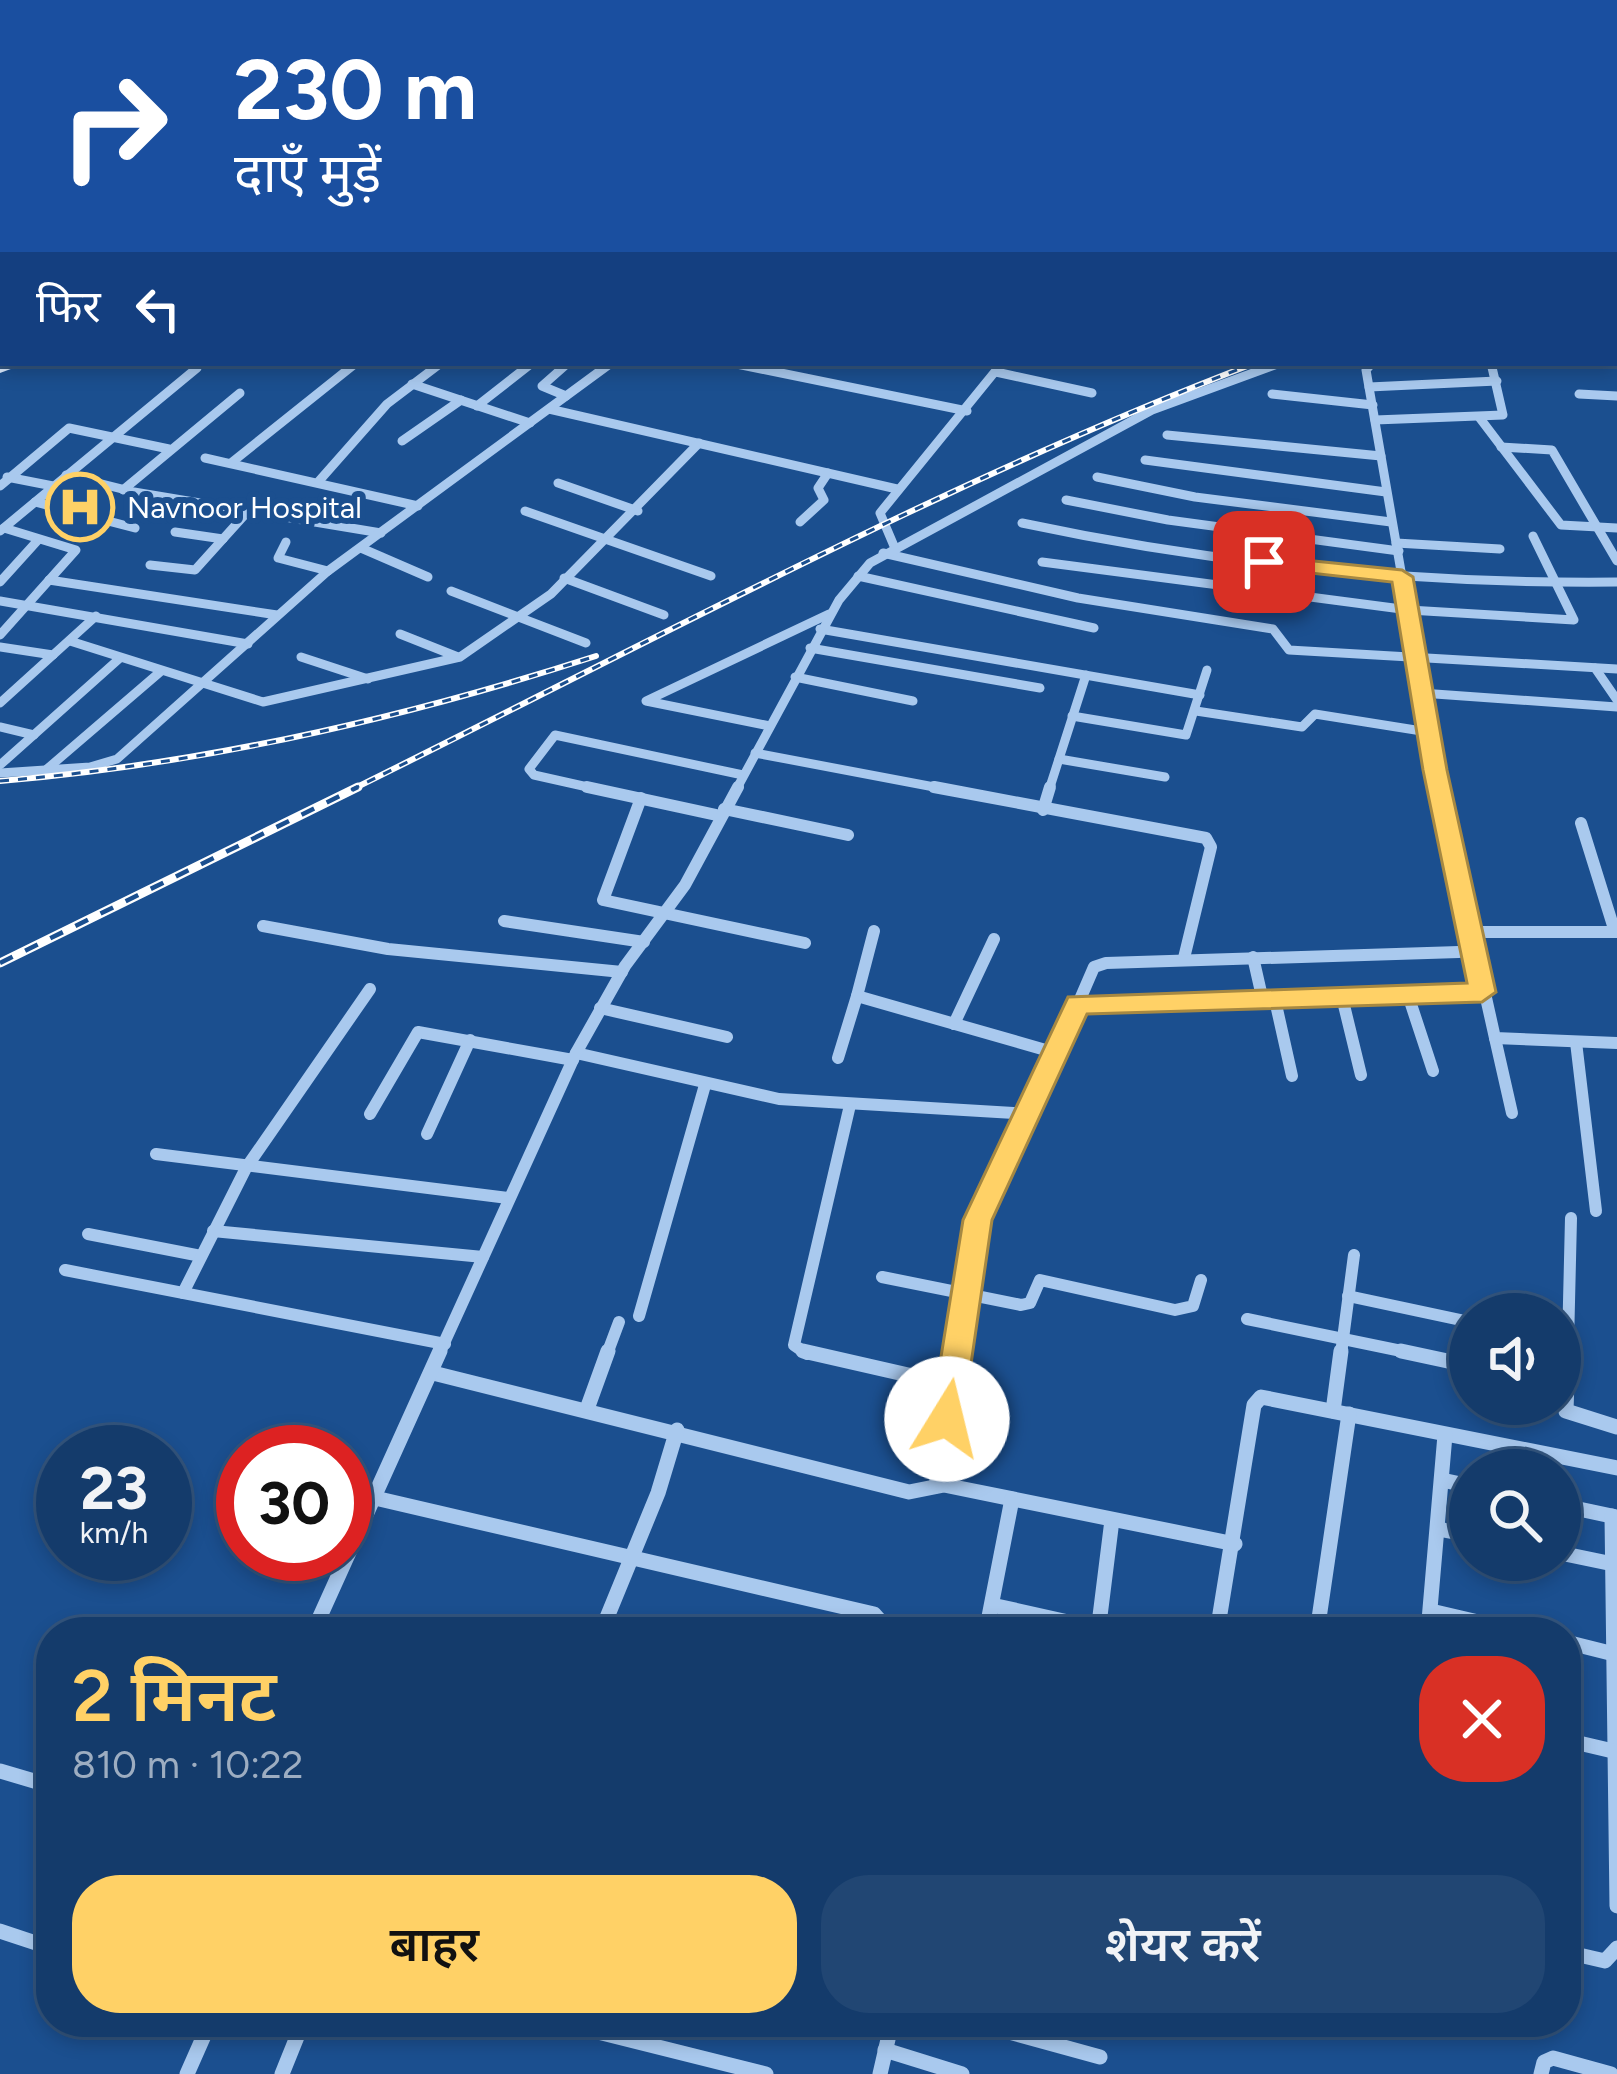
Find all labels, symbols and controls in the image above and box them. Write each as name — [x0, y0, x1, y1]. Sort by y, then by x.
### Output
text: 230 m — [234, 39, 477, 140]
icon: right — [36, 48, 192, 204]
text: दाएँ मुड़ें — [234, 141, 381, 206]
icon: left — [125, 276, 191, 342]
text: फिर — [36, 279, 101, 333]
hospital icon: Navnoor Hospital — [45, 472, 115, 542]
place label: Navnoor Hospital — [127, 489, 362, 526]
pin — [1213, 511, 1315, 613]
icon: arrive — [1231, 529, 1297, 595]
map controls — [1449, 1293, 1581, 1581]
button: sound — [1449, 1293, 1581, 1425]
position arrow — [884, 1356, 1010, 1482]
speed limit sign: 30 — [216, 1425, 372, 1581]
button: search — [1449, 1449, 1581, 1581]
text: 23 — [80, 1452, 148, 1524]
text: km/h — [80, 1514, 148, 1551]
text: 2 मिनट — [72, 1653, 277, 1739]
button: close — [1419, 1656, 1545, 1782]
text: 810 m · 10:22 — [72, 1741, 304, 1788]
button: बाहर — [72, 1875, 797, 2013]
button: शेयर करें — [821, 1875, 1545, 2013]

